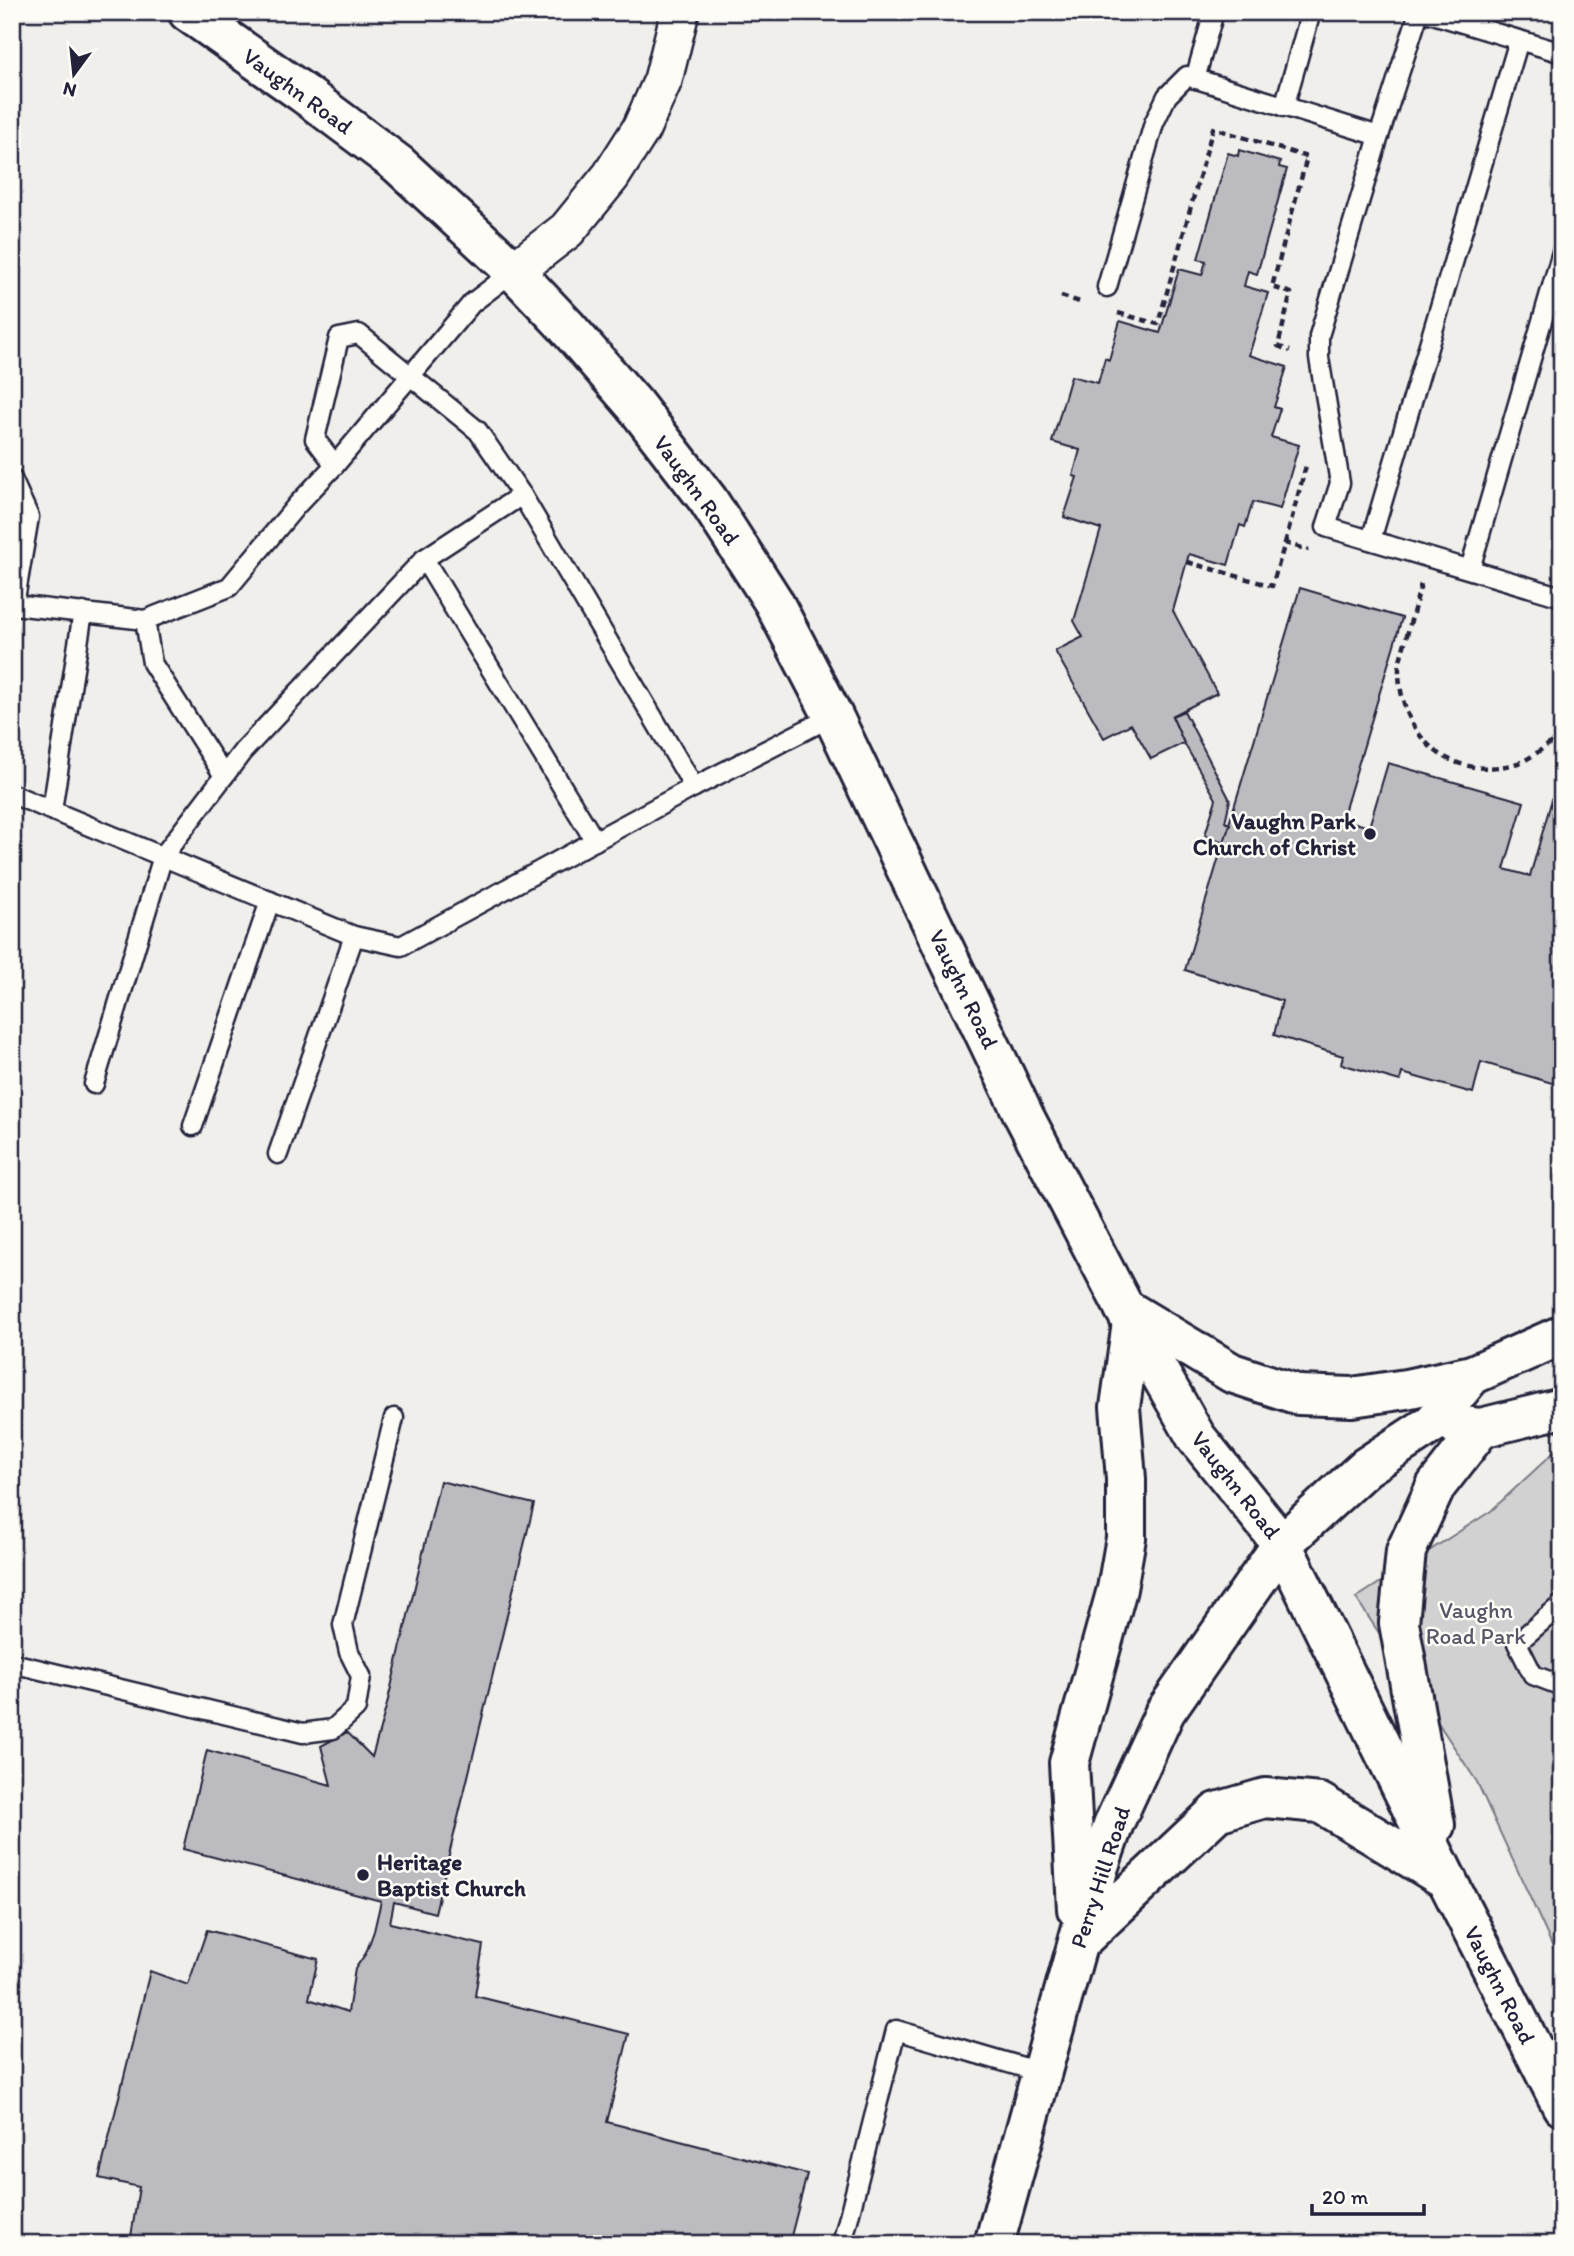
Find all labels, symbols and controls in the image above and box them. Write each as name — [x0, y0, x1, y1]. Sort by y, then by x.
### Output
north arrow — [38, 38, 108, 108]
street label: Vaughn Road — [238, 42, 359, 140]
text: N — [61, 77, 79, 103]
street label: Vaughn Road — [648, 430, 746, 551]
place label: Vaughn Park Church of Christ — [1193, 807, 1356, 861]
marker: Vaughn Park Church of Christ — [1362, 826, 1378, 842]
street label: Vaughn Road — [923, 925, 1005, 1053]
street label: Vaughn Road — [1185, 1425, 1287, 1545]
park label: Vaughn Road Park — [1426, 1596, 1526, 1650]
street label: Perry Hill Road — [1064, 1802, 1136, 1952]
place label: Heritage Baptist Church — [377, 1848, 526, 1902]
marker: Heritage Baptist Church — [355, 1867, 371, 1883]
street label: Vaughn Road — [1458, 1921, 1542, 2049]
scale bar — [1312, 2172, 1424, 2216]
text: 20 m — [1322, 2184, 1369, 2209]

